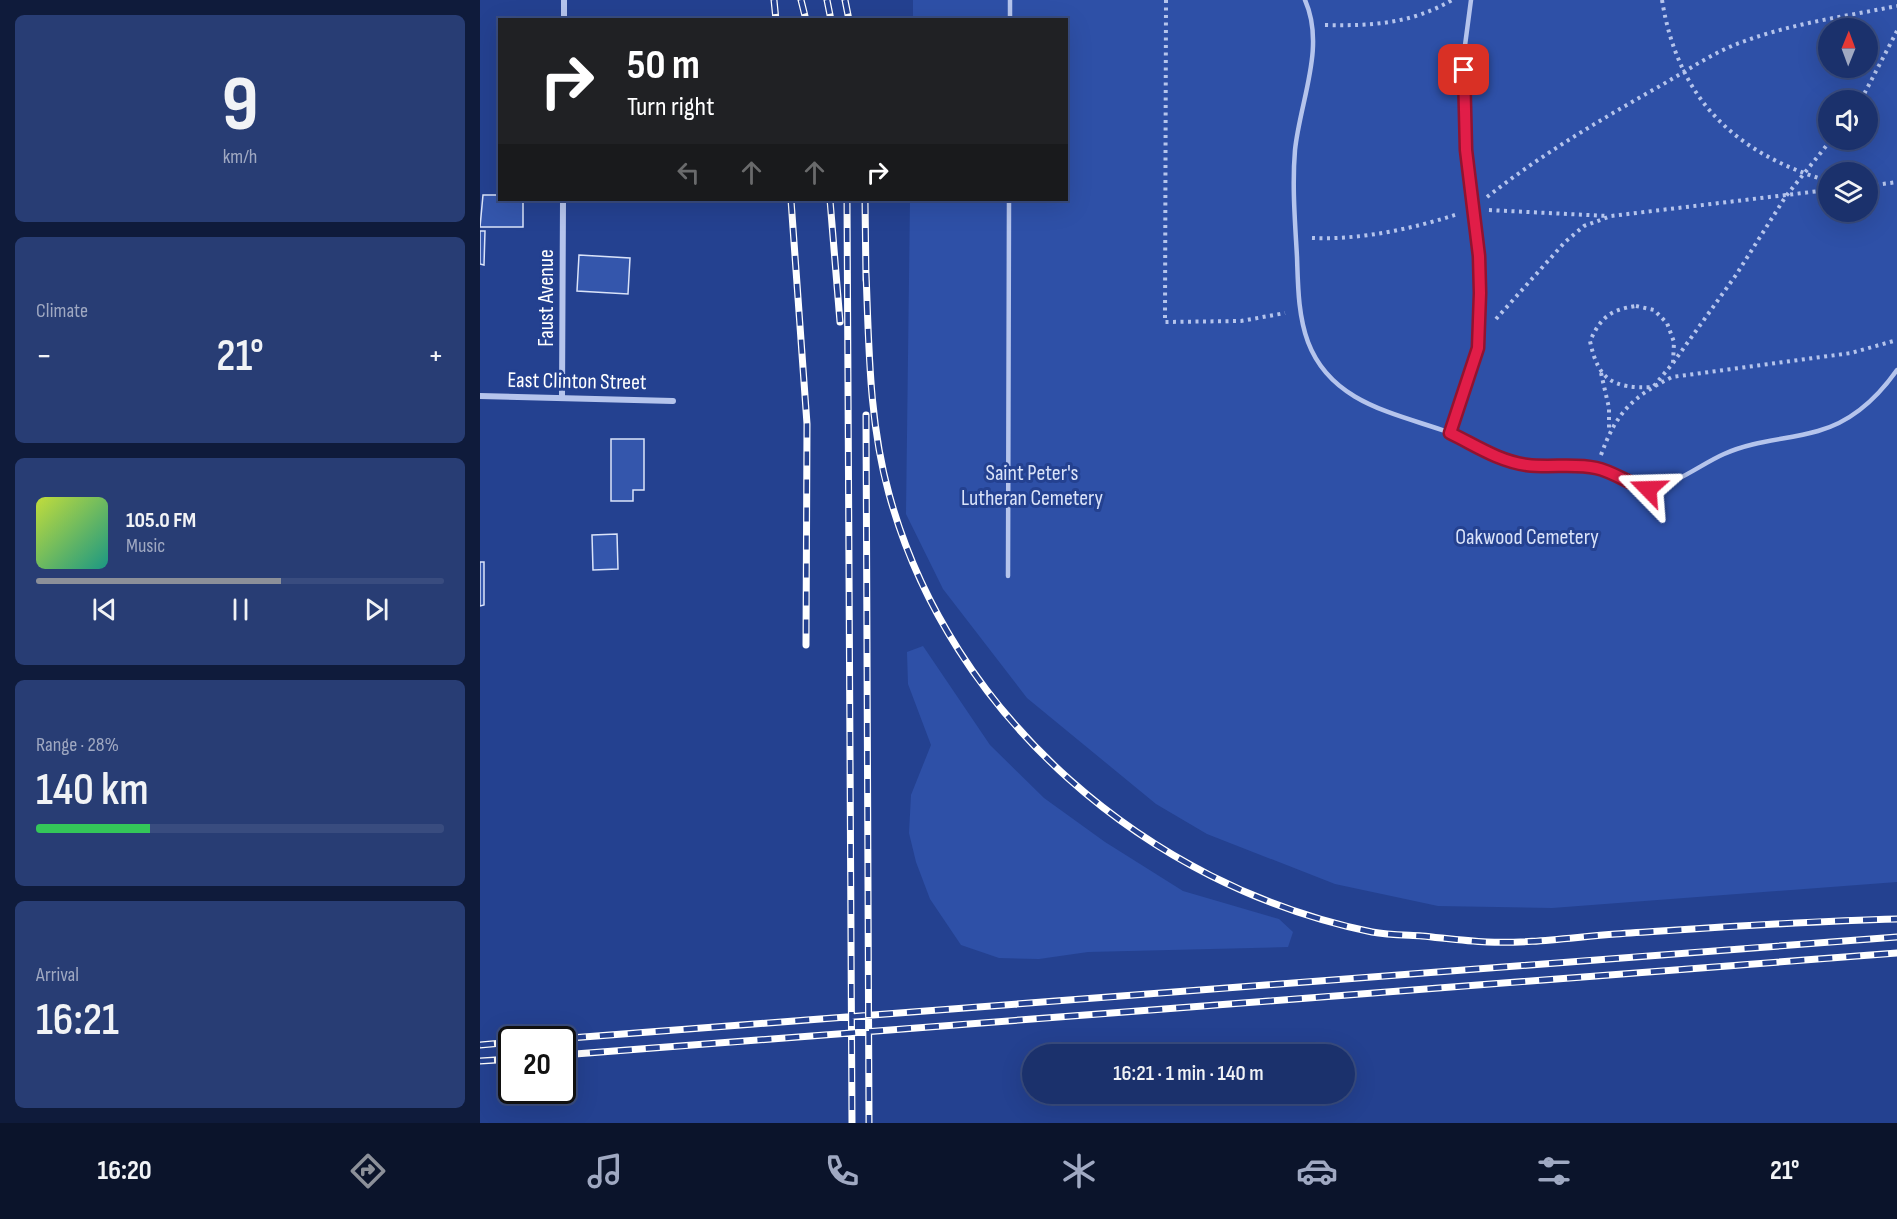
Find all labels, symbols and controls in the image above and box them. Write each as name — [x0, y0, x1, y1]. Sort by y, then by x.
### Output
north arrow — [1818, 18, 1878, 78]
map controls — [1818, 18, 1878, 222]
text: 50 m — [627, 40, 700, 91]
icon: right — [528, 42, 606, 120]
pin — [1438, 44, 1489, 95]
icon: arrive — [1447, 53, 1480, 86]
text: 9 — [222, 59, 258, 152]
button: sound — [1818, 90, 1878, 150]
text: Turn right — [627, 91, 714, 123]
text: km/h — [223, 145, 257, 169]
icon: left — [672, 156, 705, 189]
icon: ahead — [735, 156, 768, 189]
icon: ahead — [798, 156, 831, 189]
icon: right — [861, 156, 894, 189]
button: layers — [1818, 162, 1878, 222]
street label: Faust Avenue — [533, 249, 560, 347]
text: Climate — [36, 299, 88, 323]
text: 21° — [216, 329, 264, 384]
text: − — [36, 336, 52, 376]
text: + — [428, 336, 444, 376]
street label: East Clinton Street — [507, 367, 647, 396]
position arrow — [1616, 457, 1680, 521]
park label: Saint Peter's Lutheran Cemetery — [961, 460, 1104, 512]
text: 105.0 FM — [126, 507, 196, 534]
park label: Oakwood Cemetery — [1455, 524, 1599, 551]
text: Music — [126, 534, 165, 558]
icon: previous — [88, 593, 121, 626]
icon: pause — [224, 593, 257, 626]
icon: next — [360, 593, 393, 626]
text: Range · 28% — [36, 733, 119, 757]
text: 140 km — [36, 763, 149, 818]
text: Arrival — [36, 963, 79, 987]
text: 16:21 — [36, 993, 119, 1048]
speed limit sign: 20 — [498, 1026, 576, 1104]
text: 16:21 · 1 min · 140 m — [1113, 1060, 1264, 1087]
icon: directions — [347, 1150, 389, 1192]
icon: music — [584, 1150, 626, 1192]
icon: phone — [821, 1150, 863, 1192]
icon: climate — [1058, 1150, 1100, 1192]
icon: car — [1296, 1150, 1338, 1192]
icon: filters — [1533, 1150, 1575, 1192]
text: 16:20 — [98, 1155, 152, 1187]
text: 21° — [1770, 1155, 1799, 1187]

